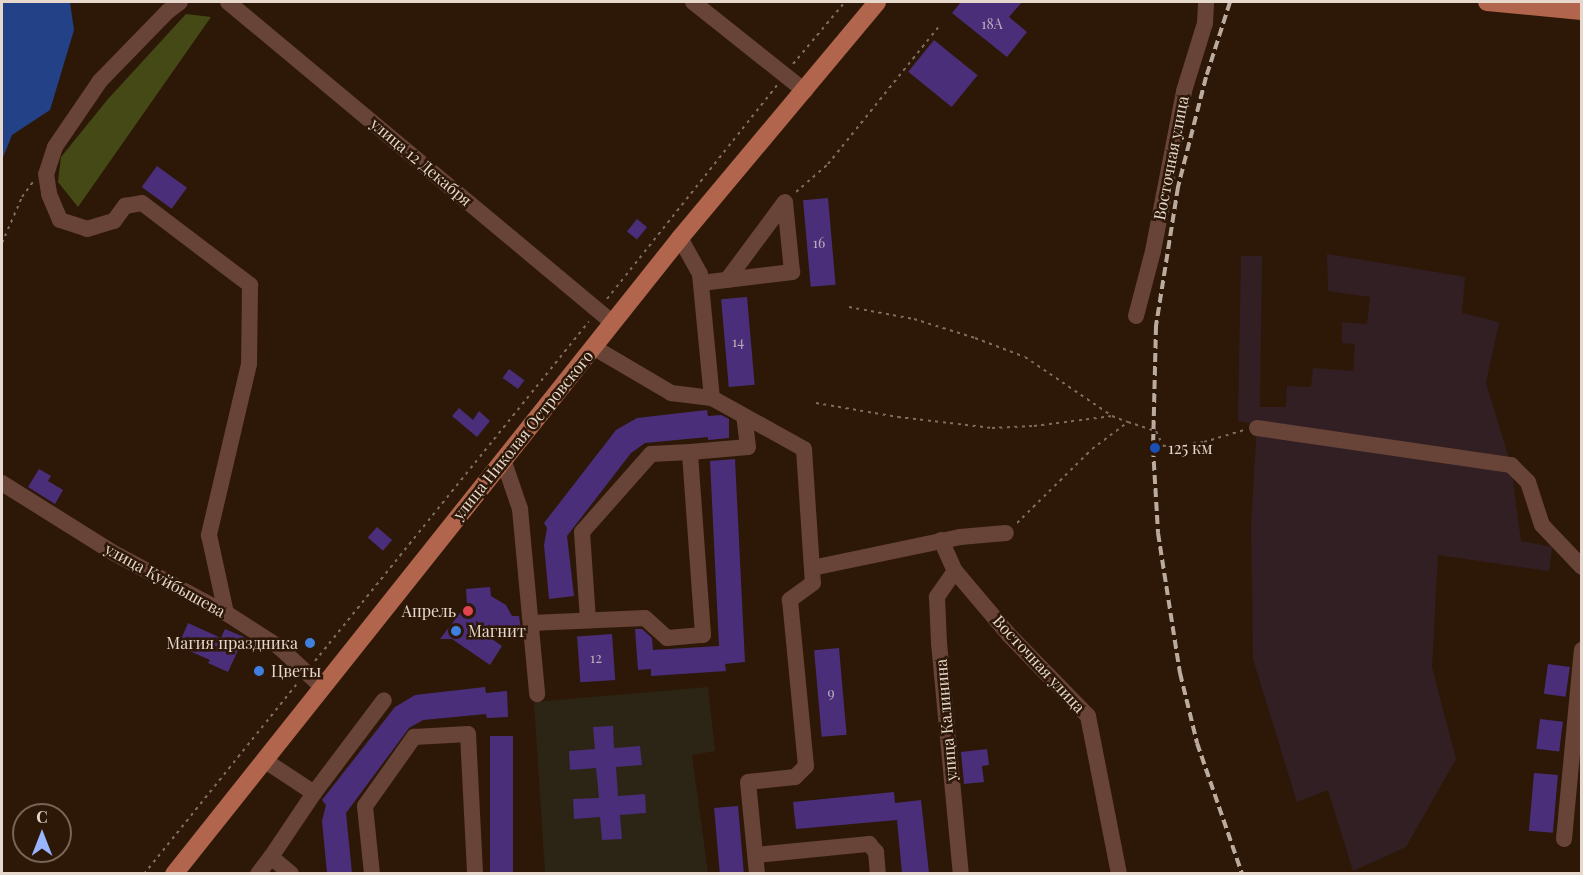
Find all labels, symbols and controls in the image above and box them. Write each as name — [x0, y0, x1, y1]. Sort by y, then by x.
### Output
house number: 18А — [981, 16, 1003, 32]
street label: Восточная улица — [1150, 94, 1192, 222]
street label: улица 12 Декабря — [366, 114, 476, 210]
house number: 16 — [813, 235, 825, 251]
house number: 14 — [732, 334, 744, 350]
street label: улица Николая Островского — [449, 346, 597, 524]
place label: 125 км — [1168, 438, 1213, 458]
marker: 125 км — [1146, 439, 1164, 457]
street label: улица Куйбышева — [101, 539, 229, 621]
place label: Апрель — [402, 601, 456, 621]
marker: Апрель — [461, 604, 475, 618]
street label: Восточная улица — [989, 611, 1089, 717]
place label: Магнит — [468, 621, 526, 641]
marker: Магнит — [449, 624, 463, 638]
place label: Магия праздника — [166, 633, 298, 653]
marker: Магия праздника — [303, 636, 317, 650]
house number: 12 — [590, 650, 602, 666]
street label: улица Калинина — [931, 658, 961, 782]
place label: Цветы — [271, 661, 321, 681]
marker: Цветы — [252, 664, 266, 678]
house number: 9 — [827, 685, 835, 701]
north arrow — [12, 803, 72, 863]
text: С — [36, 806, 48, 827]

